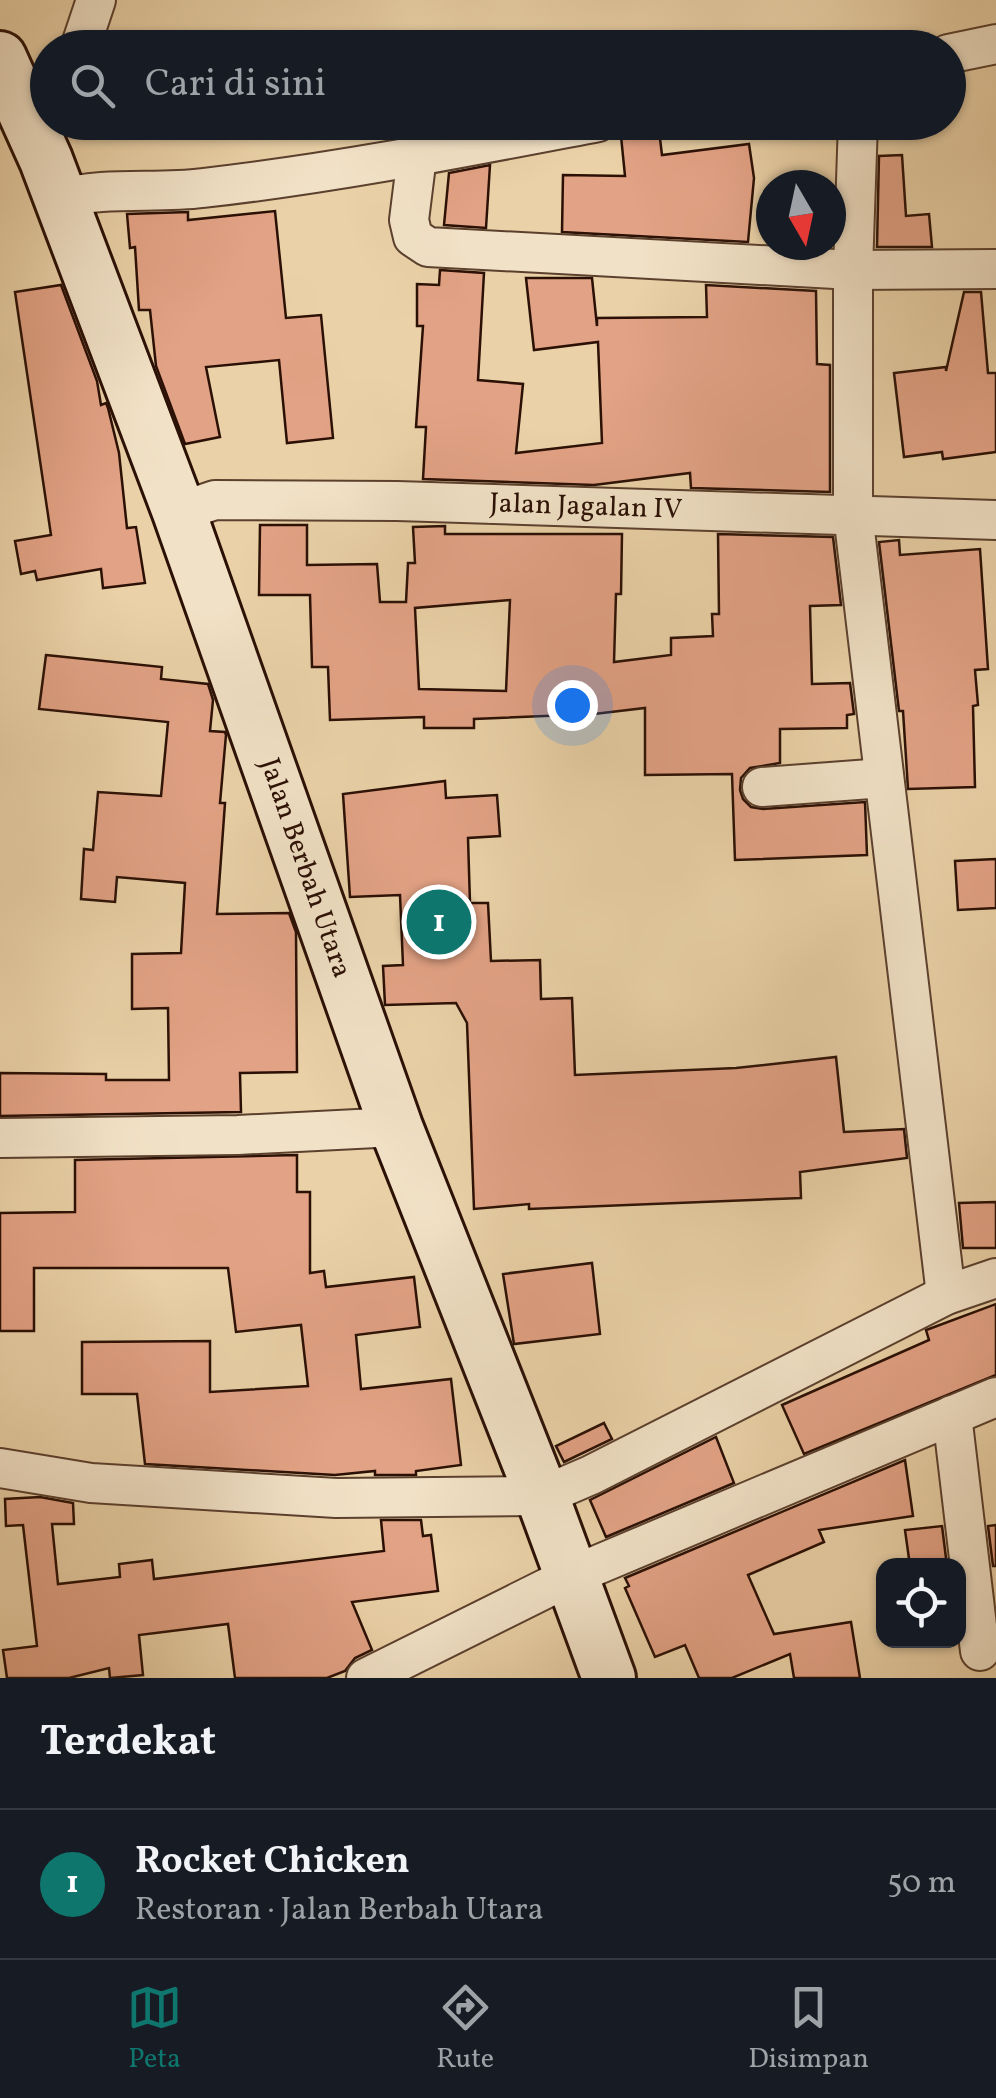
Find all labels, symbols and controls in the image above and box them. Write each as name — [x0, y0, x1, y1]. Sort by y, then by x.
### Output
search box — [30, 30, 966, 140]
icon: search — [65, 58, 120, 113]
text: Cari di sini — [145, 59, 326, 112]
north arrow — [756, 170, 846, 260]
street label: Jalan Jagalan IV — [489, 484, 683, 530]
your location — [547, 680, 598, 731]
street label: Jalan Berbah Utara — [249, 753, 361, 983]
pin: 1 — [406, 884, 472, 960]
map controls — [876, 1558, 966, 1648]
button: locate — [876, 1558, 966, 1648]
text: Terdekat — [40, 1714, 216, 1773]
text: Rocket Chicken — [135, 1836, 410, 1889]
text: 1 — [66, 1862, 79, 1906]
text: 50 m — [887, 1862, 956, 1906]
text: Restoran · Jalan Berbah Utara — [135, 1889, 544, 1933]
tab: Peta — [127, 1980, 182, 2079]
tab: Rute — [436, 1980, 494, 2079]
tab: Disimpan — [748, 1980, 869, 2079]

